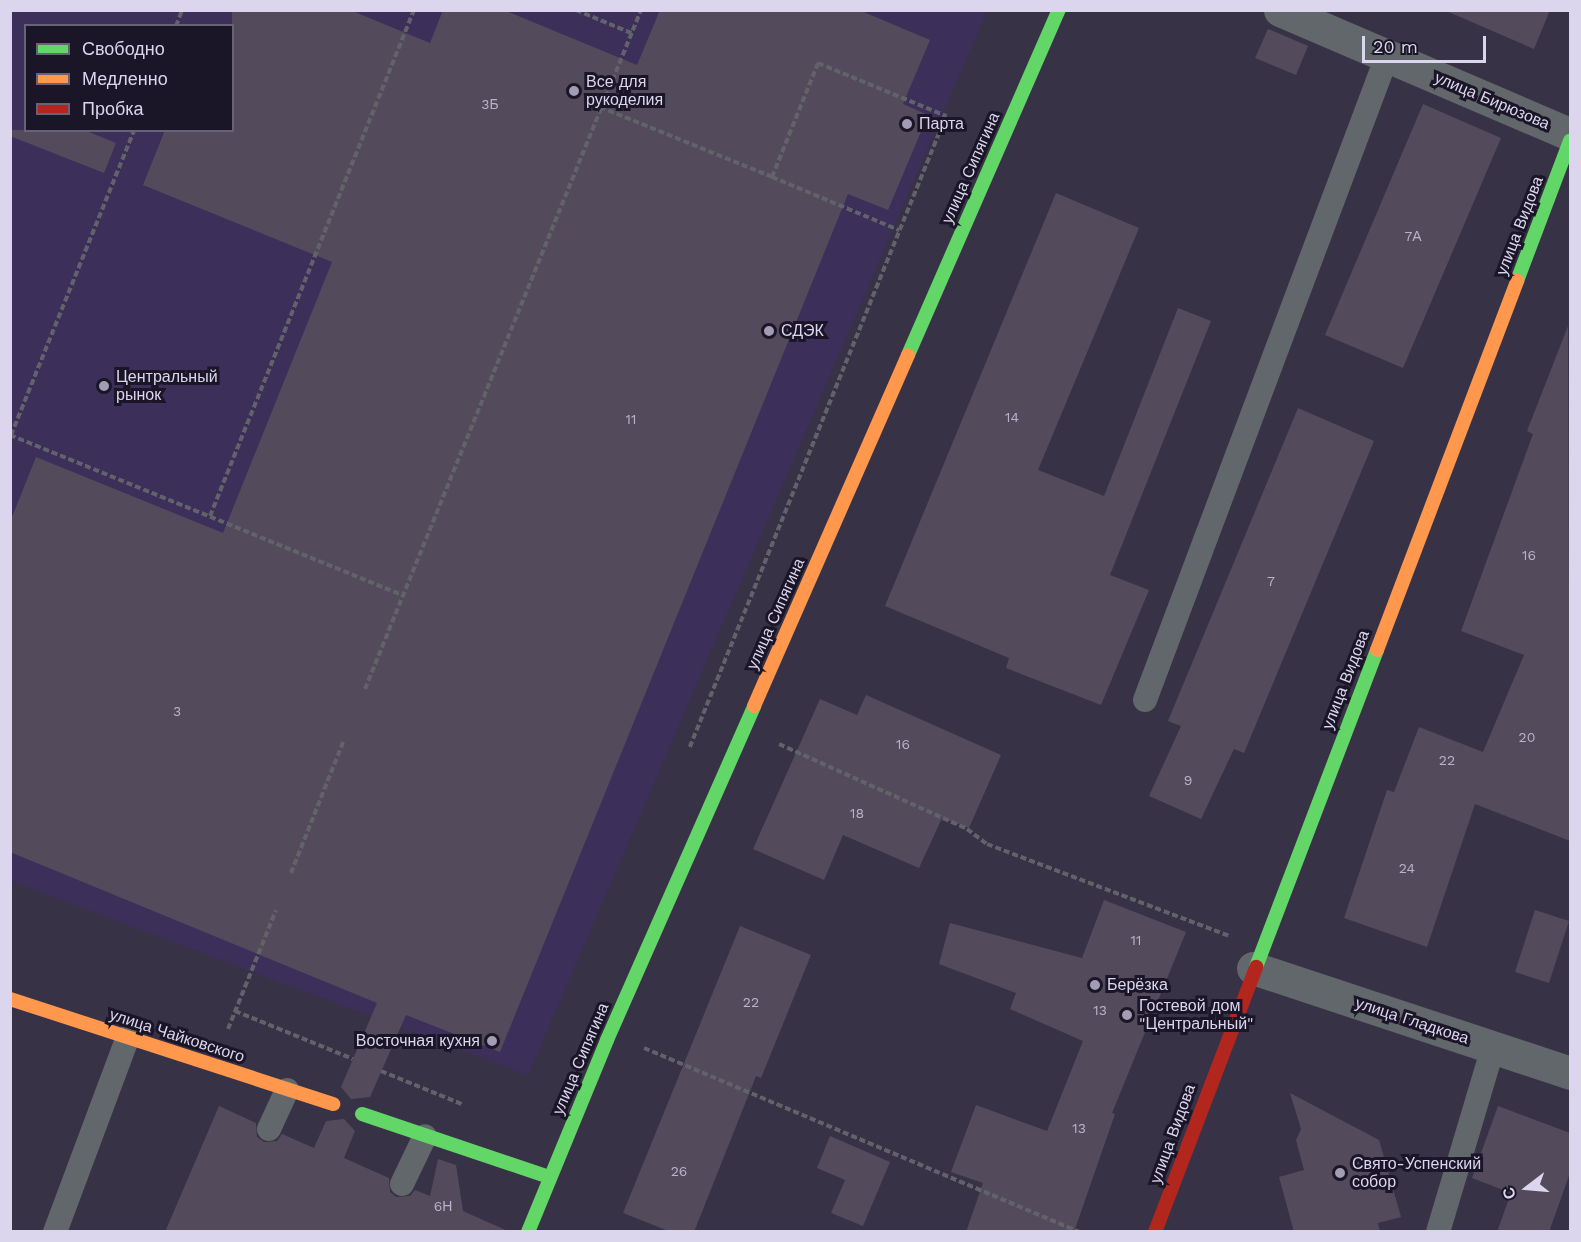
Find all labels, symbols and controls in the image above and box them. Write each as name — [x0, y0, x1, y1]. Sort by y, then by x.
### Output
legend — [24, 24, 234, 132]
scale bar — [1365, 24, 1490, 62]
text: 20 m — [1373, 36, 1418, 57]
text: Свободно — [82, 38, 165, 59]
text: Медленно — [82, 68, 168, 89]
street label: улица Бирюзова — [1432, 68, 1552, 134]
place label: Все для рукоделия — [586, 72, 663, 110]
marker: Все для рукоделия — [567, 84, 581, 98]
house number: 3Б — [481, 96, 499, 112]
text: Пробка — [82, 98, 144, 119]
street label: улица Сипягина — [938, 109, 1004, 227]
place label: Парта — [919, 114, 964, 134]
marker: Парта — [900, 117, 914, 131]
street label: улица Видова — [1492, 174, 1548, 278]
house number: 7А — [1404, 228, 1422, 244]
place label: СДЭК — [781, 321, 824, 341]
marker: СДЭК — [762, 324, 776, 338]
place label: Центральный рынок — [116, 367, 218, 405]
marker: Центральный рынок — [97, 379, 111, 393]
house number: 14 — [1005, 409, 1019, 425]
house number: 11 — [626, 411, 636, 427]
house number: 16 — [1522, 547, 1536, 563]
street label: улица Сипягина — [743, 555, 809, 673]
house number: 7 — [1267, 573, 1275, 589]
street label: улица Видова — [1318, 628, 1374, 732]
house number: 3 — [173, 703, 181, 719]
house number: 20 — [1519, 729, 1535, 745]
house number: 16 — [896, 736, 910, 752]
house number: 22 — [1439, 752, 1455, 768]
house number: 9 — [1184, 772, 1192, 788]
house number: 18 — [850, 805, 864, 821]
house number: 24 — [1399, 860, 1415, 876]
house number: 11 — [1131, 932, 1141, 948]
place label: Берёзка — [1107, 975, 1168, 995]
marker: Берёзка — [1088, 978, 1102, 992]
house number: 22 — [743, 994, 759, 1010]
street label: улица Гладкова — [1353, 994, 1471, 1048]
place label: Гостевой дом "Центральный" — [1139, 996, 1254, 1034]
street label: улица Сипягина — [549, 1000, 613, 1118]
house number: 13 — [1093, 1002, 1107, 1018]
street label: улица Чайковского — [107, 1005, 247, 1067]
marker: Гостевой дом "Центральный" — [1120, 1008, 1134, 1022]
place label: Восточная кухня — [356, 1031, 480, 1051]
marker: Восточная кухня — [485, 1034, 499, 1048]
street label: улица Видова — [1146, 1082, 1200, 1186]
house number: 13 — [1072, 1120, 1086, 1136]
place label: Свято-Успенский собор — [1352, 1154, 1481, 1192]
north arrow — [1497, 1158, 1557, 1218]
house number: 26 — [671, 1163, 687, 1179]
marker: Свято-Успенский собор — [1333, 1166, 1347, 1180]
text: С — [1498, 1185, 1520, 1201]
house number: 6Н — [434, 1198, 452, 1214]

